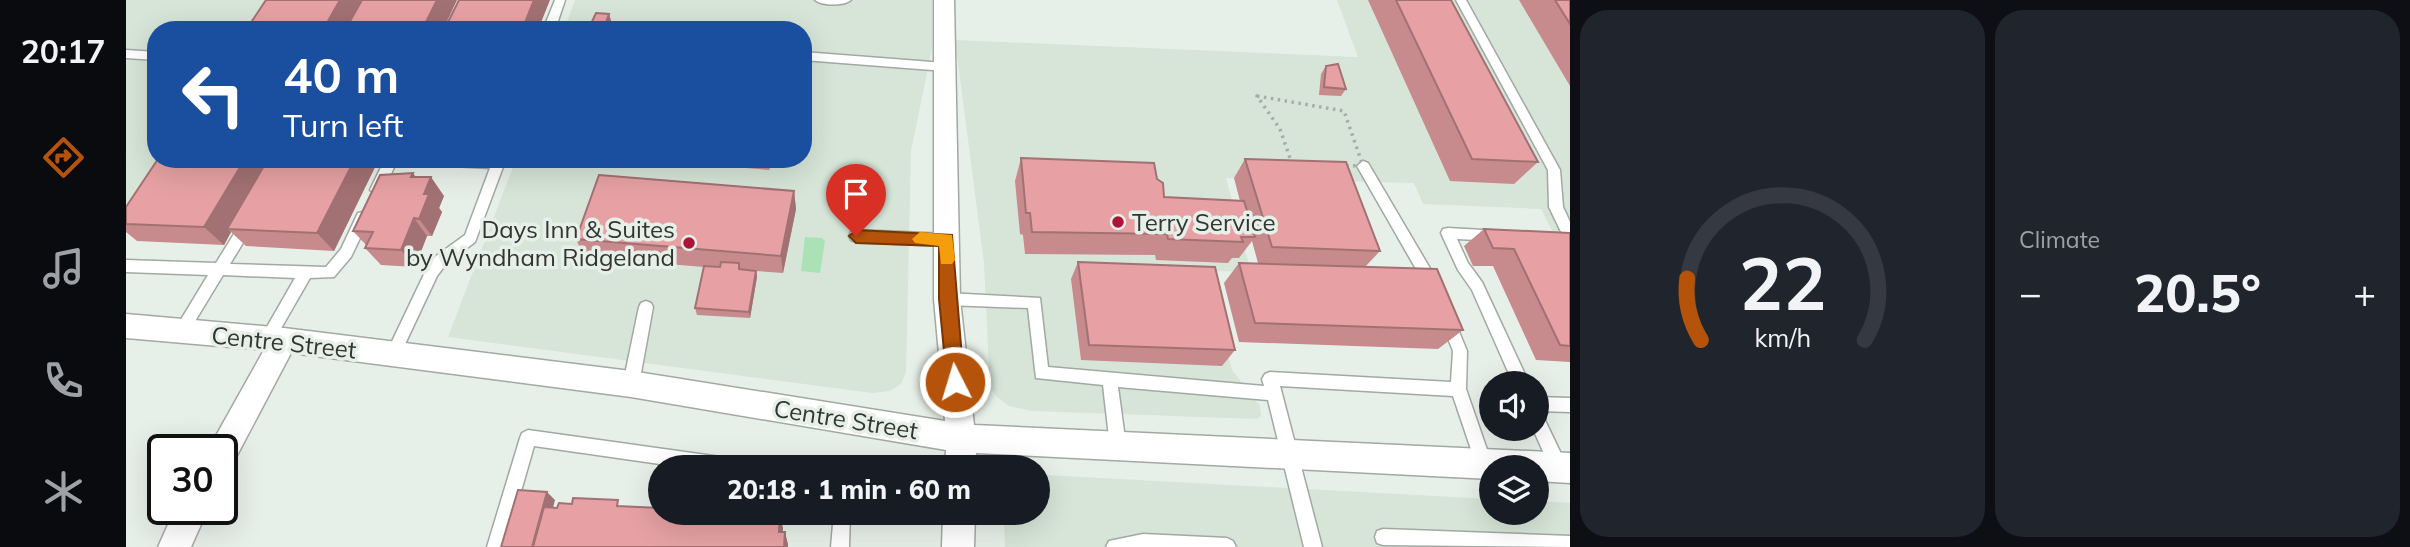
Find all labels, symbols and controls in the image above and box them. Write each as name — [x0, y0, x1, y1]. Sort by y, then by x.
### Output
text: 20:17 — [21, 31, 105, 71]
text: 40 m — [283, 44, 399, 105]
icon: left — [168, 49, 259, 140]
text: Turn left — [283, 105, 403, 145]
icon: directions — [39, 133, 88, 182]
pin — [826, 164, 886, 236]
icon: arrive — [837, 175, 875, 213]
place label: Terry Service — [1132, 207, 1275, 237]
place label: Days Inn & Suites by Wyndham Ridgeland — [406, 214, 675, 272]
marker: Terry Service — [1110, 214, 1126, 230]
text: Climate — [2019, 225, 2100, 254]
marker: Days Inn & Suites by Wyndham Ridgeland — [681, 235, 697, 251]
text: 22 — [1739, 237, 1826, 328]
icon: music — [39, 244, 88, 293]
text: 20.5° — [2134, 260, 2261, 325]
text: − — [2019, 269, 2042, 317]
text: + — [2353, 269, 2376, 317]
street label: Centre Street — [210, 319, 358, 365]
text: km/h — [1754, 321, 1811, 352]
position arrow — [918, 345, 992, 419]
icon: phone — [39, 356, 88, 405]
map controls — [1479, 371, 1549, 525]
button: sound — [1479, 371, 1549, 441]
street label: Centre Street — [772, 393, 920, 445]
speed limit sign: 30 — [147, 434, 238, 525]
button: layers — [1479, 455, 1549, 525]
icon: climate — [39, 467, 88, 516]
text: 20:18 · 1 min · 60 m — [727, 473, 971, 506]

